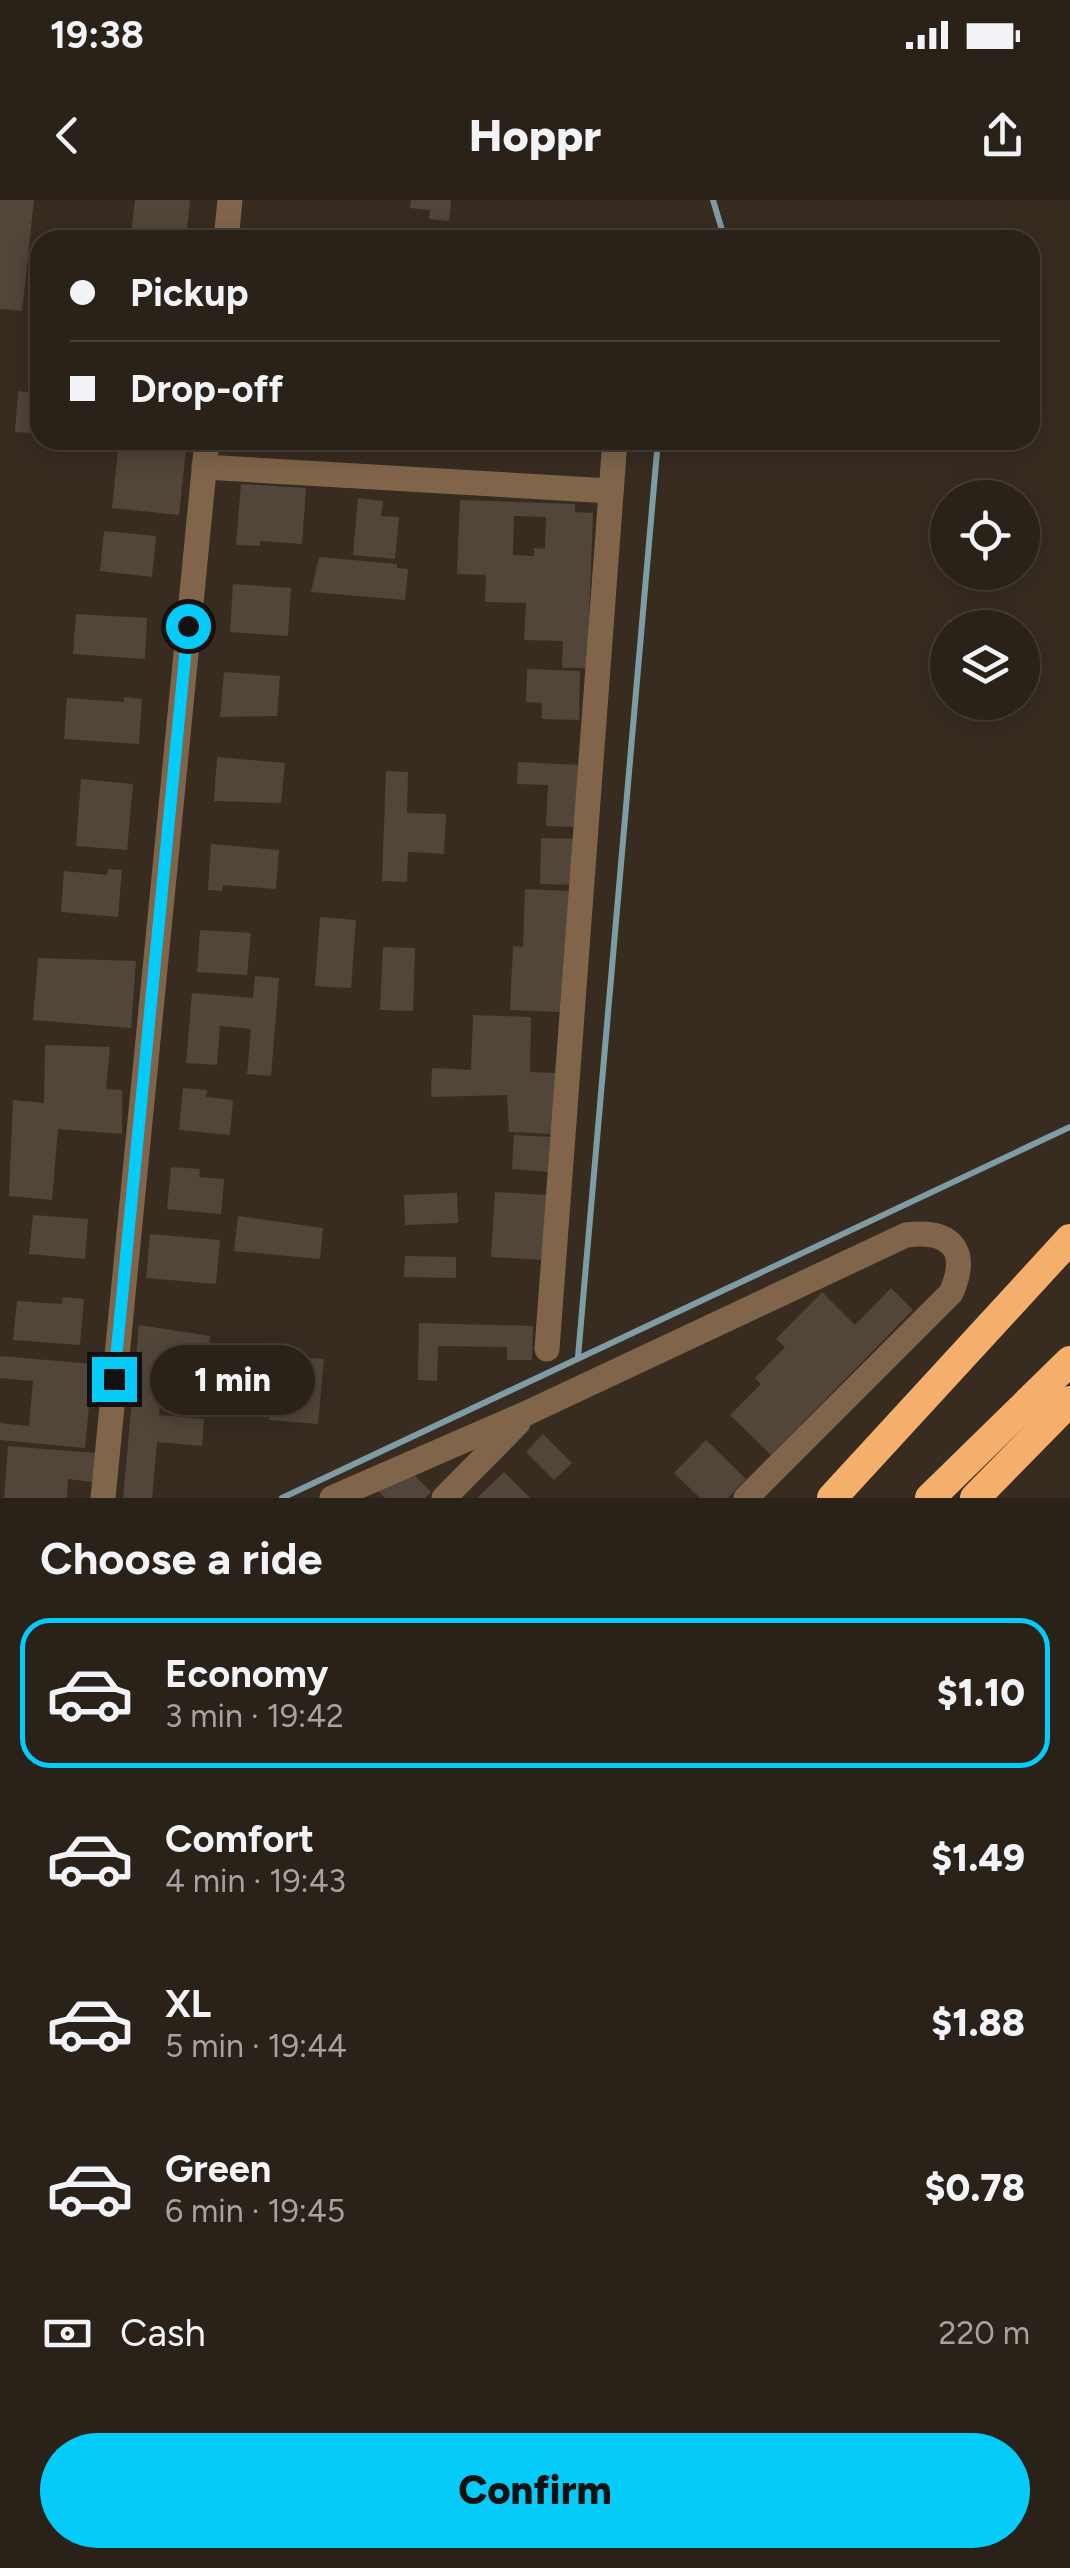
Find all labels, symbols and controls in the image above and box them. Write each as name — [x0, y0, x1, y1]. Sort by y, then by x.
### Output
text: 19:38 — [50, 12, 144, 58]
icon: back — [40, 108, 95, 163]
text: Hoppr — [469, 108, 601, 162]
icon: share — [975, 108, 1030, 163]
text: Pickup — [130, 270, 248, 316]
text: Drop-off — [130, 366, 283, 412]
map controls — [930, 480, 1040, 720]
button: locate — [930, 480, 1040, 590]
route start — [166, 604, 211, 649]
button: layers — [930, 610, 1040, 720]
callout: 1 min — [149, 1344, 314, 1414]
route end — [92, 1357, 137, 1402]
text: 1 min — [194, 1361, 271, 1399]
text: Choose a ride — [40, 1531, 322, 1585]
icon: car — [45, 1648, 135, 1738]
text: Economy — [165, 1651, 328, 1697]
text: $1.10 — [937, 1670, 1025, 1716]
text: 3 min · 19:42 — [165, 1697, 344, 1735]
icon: car — [45, 1813, 135, 1903]
text: Comfort — [165, 1816, 314, 1862]
text: $1.49 — [931, 1835, 1025, 1881]
text: 4 min · 19:43 — [165, 1862, 346, 1900]
icon: car — [45, 1978, 135, 2068]
text: XL — [165, 1981, 211, 2027]
text: $1.88 — [931, 2000, 1025, 2046]
text: 5 min · 19:44 — [165, 2027, 347, 2065]
icon: car — [45, 2143, 135, 2233]
text: Green — [165, 2146, 271, 2192]
text: $0.78 — [925, 2165, 1025, 2211]
text: 6 min · 19:45 — [165, 2192, 345, 2230]
icon: cash — [40, 2306, 95, 2361]
text: Cash — [120, 2310, 206, 2356]
text: 220 m — [939, 2314, 1030, 2352]
button: Confirm — [40, 2433, 1030, 2548]

